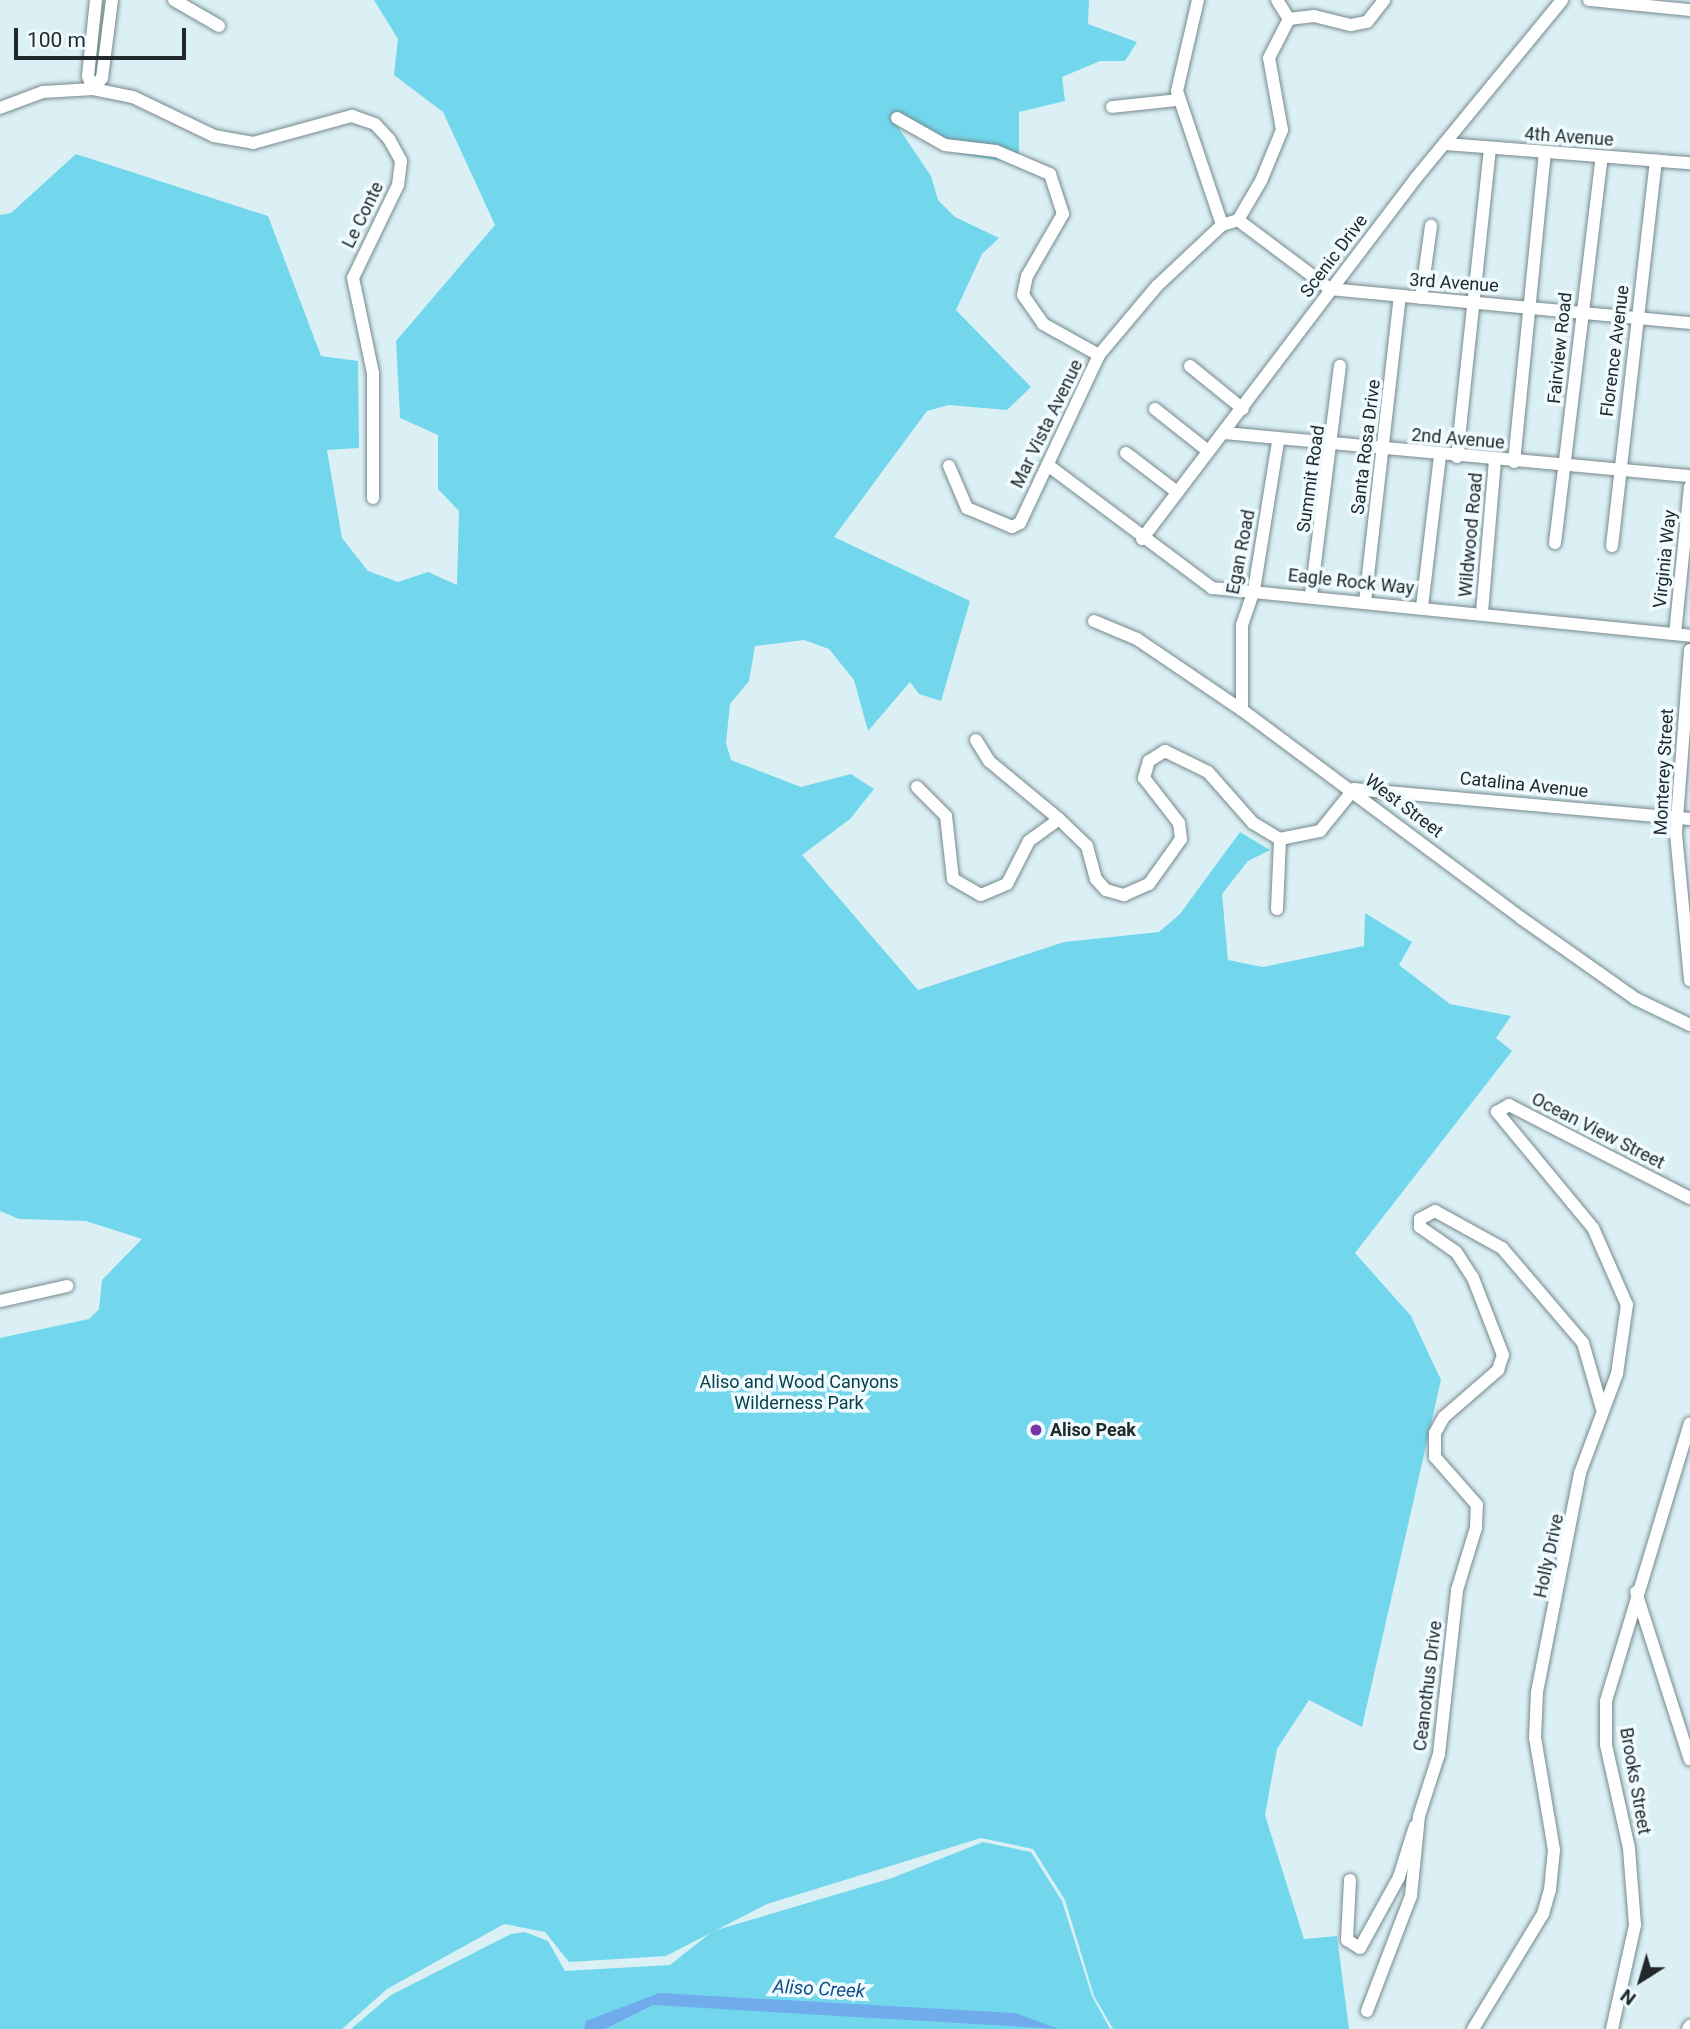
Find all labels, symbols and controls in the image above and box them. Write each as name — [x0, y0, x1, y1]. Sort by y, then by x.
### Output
scale bar — [18, 14, 189, 58]
text: 100 m — [27, 28, 86, 52]
street label: 4th Avenue — [1524, 123, 1614, 151]
street label: Le Conte — [338, 178, 388, 252]
street label: Scenic Drive — [1296, 210, 1372, 302]
street label: 3rd Avenue — [1409, 269, 1499, 297]
street label: Florence Avenue — [1596, 284, 1634, 418]
street label: Fairview Road — [1543, 291, 1577, 405]
street label: Mar Vista Avenue — [1007, 356, 1087, 492]
street label: Santa Rosa Drive — [1347, 378, 1385, 516]
street label: Summit Road — [1293, 424, 1329, 534]
street label: 2nd Avenue — [1410, 424, 1506, 454]
street label: Wildwood Road — [1455, 472, 1487, 598]
street label: Egan Road — [1222, 508, 1260, 596]
street label: Virginia Way — [1649, 509, 1681, 609]
street label: Eagle Rock Way — [1287, 565, 1415, 599]
street label: Monterey Street — [1650, 708, 1678, 836]
street label: Catalina Avenue — [1459, 768, 1589, 802]
street label: West Street — [1361, 770, 1447, 842]
street label: Ocean View Street — [1528, 1088, 1668, 1174]
park label: Aliso and Wood Canyons Wilderness Park — [699, 1372, 899, 1414]
place label: Aliso Peak — [1050, 1419, 1136, 1441]
marker: Aliso Peak — [1028, 1422, 1044, 1438]
street label: Holly Drive — [1530, 1512, 1568, 1600]
street label: Ceanothus Drive — [1409, 1620, 1447, 1752]
street label: Brooks Street — [1615, 1726, 1655, 1836]
north arrow — [1606, 1945, 1676, 2015]
water label: Aliso Creek — [772, 1975, 866, 2003]
text: N — [1616, 1984, 1640, 2010]

